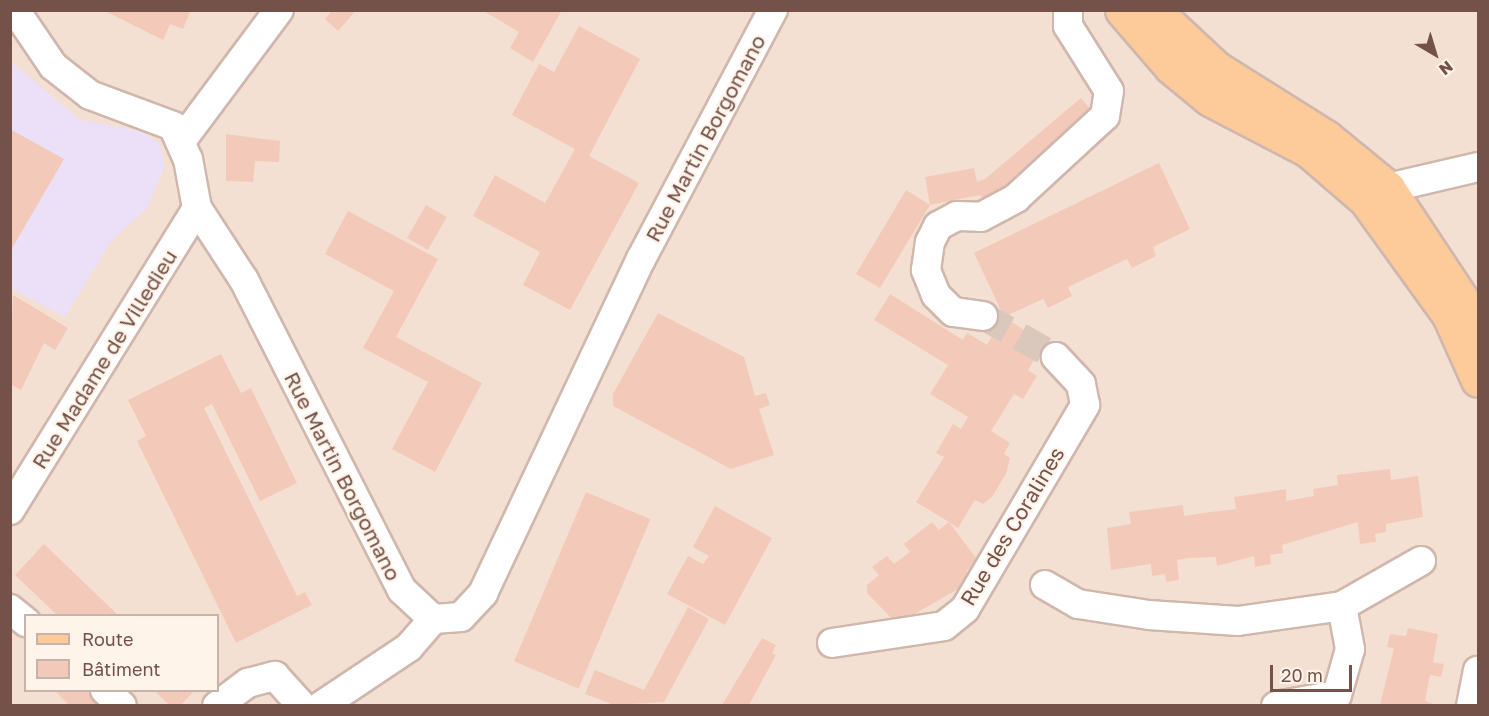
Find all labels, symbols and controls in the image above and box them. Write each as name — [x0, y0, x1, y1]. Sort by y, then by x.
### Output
north arrow — [1405, 24, 1465, 84]
street label: Rue Martin Borgomano — [640, 30, 770, 246]
text: N — [1435, 57, 1457, 80]
street label: Rue Madame de Villedieu — [26, 245, 182, 473]
street label: Rue Martin Borgomano — [279, 367, 407, 585]
street label: Rue des Coralines — [955, 442, 1069, 610]
legend — [24, 614, 219, 692]
text: Route — [82, 628, 133, 650]
scale bar — [1273, 653, 1356, 691]
text: Bâtiment — [82, 658, 161, 680]
text: 20 m — [1281, 664, 1323, 686]

